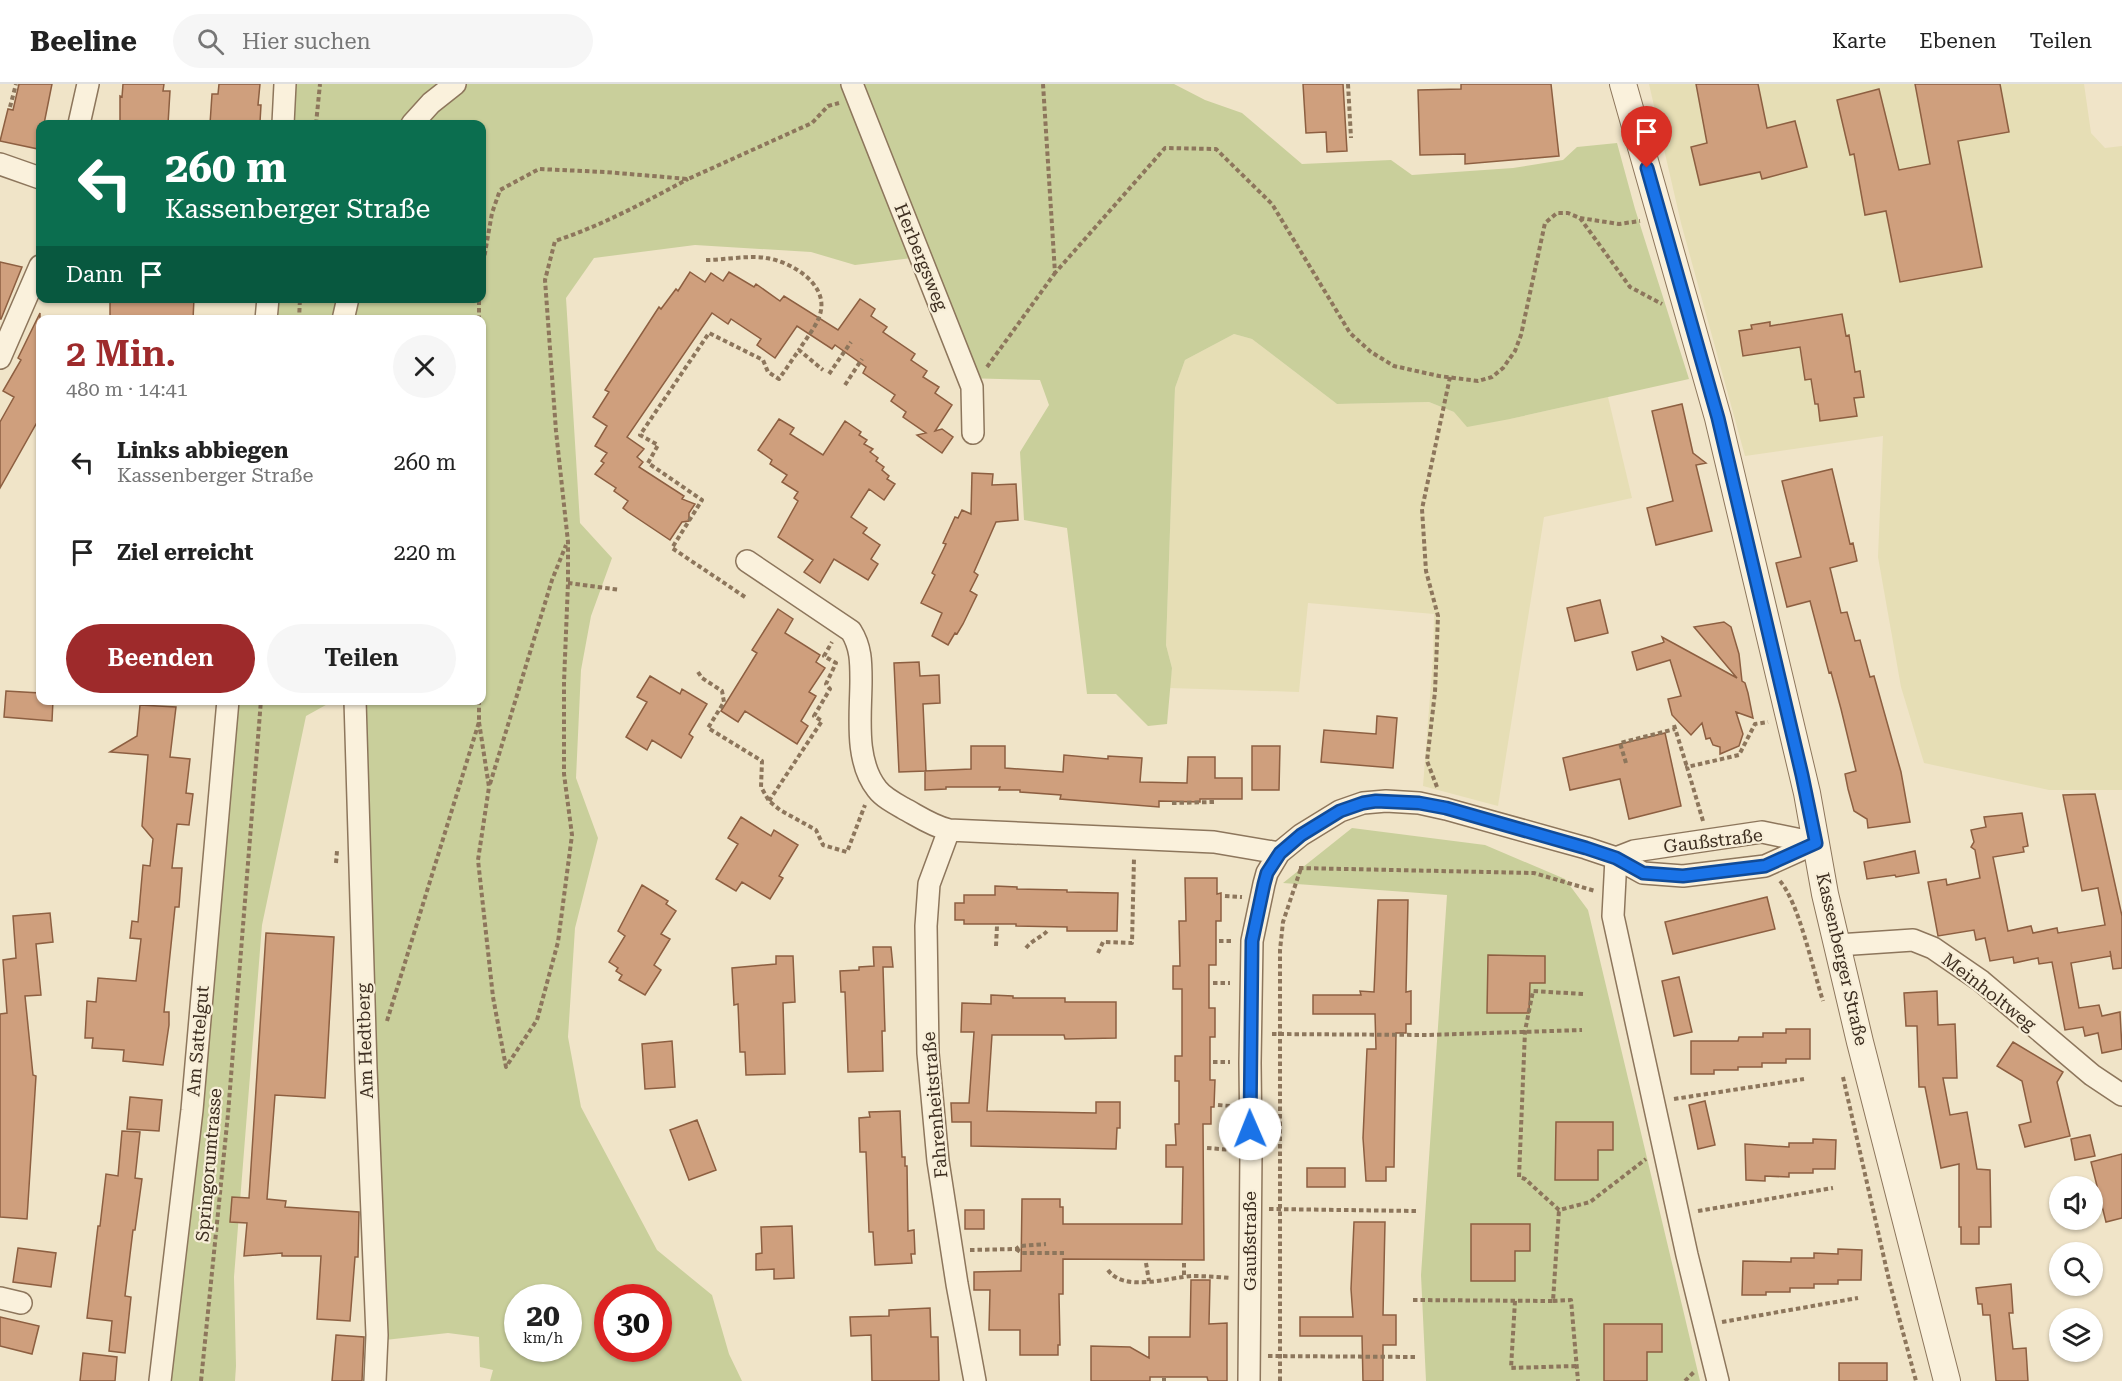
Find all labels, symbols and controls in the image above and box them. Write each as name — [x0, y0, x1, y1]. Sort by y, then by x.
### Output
search box — [173, 14, 593, 68]
text: Beeline — [30, 25, 137, 58]
icon: search — [194, 25, 227, 58]
text: Hier suchen — [242, 29, 371, 54]
text: Karte — [1832, 29, 1886, 53]
text: Ebenen — [1919, 29, 1997, 53]
text: Teilen — [2030, 29, 2092, 53]
pin — [1621, 106, 1672, 168]
icon: arrive — [1630, 115, 1663, 148]
text: 260 m — [165, 143, 287, 192]
icon: left — [66, 144, 144, 222]
text: Kassenberger Straße — [165, 193, 430, 225]
street label: Herbergsweg — [890, 200, 953, 314]
icon: arrive — [135, 258, 168, 291]
text: Dann — [66, 262, 123, 287]
text: 2 Min. — [66, 333, 176, 375]
button: close — [393, 335, 456, 398]
text: 480 m · 14:41 — [66, 377, 188, 401]
text: Links abbiegen — [117, 438, 288, 463]
icon: left — [66, 446, 99, 479]
text: 260 m — [393, 450, 456, 475]
text: Kassenberger Straße — [117, 463, 314, 487]
icon: arrive — [66, 536, 99, 569]
text: Ziel erreicht — [117, 540, 253, 565]
text: 220 m — [393, 540, 456, 565]
button: Beenden — [66, 624, 255, 693]
button: Teilen — [267, 624, 456, 693]
street label: Gaußstraße — [1662, 824, 1764, 857]
street label: Kassenberger Straße — [1812, 870, 1873, 1048]
street label: Meinholtweg — [1938, 948, 2041, 1035]
street label: Am Hedtberg — [352, 982, 377, 1099]
street label: Am Sattelgut — [182, 984, 213, 1097]
street label: Fahrenheitstraße — [918, 1031, 951, 1179]
street label: Springorumtrasse — [191, 1087, 226, 1243]
position arrow — [1218, 1097, 1282, 1161]
map controls — [2049, 1176, 2103, 1362]
button: sound — [2049, 1176, 2103, 1230]
street label: Gaußstraße — [1239, 1191, 1260, 1291]
button: search — [2049, 1242, 2103, 1296]
speed limit sign: 30 — [594, 1284, 672, 1362]
text: 20 — [526, 1298, 560, 1333]
button: layers — [2049, 1308, 2103, 1362]
text: km/h — [523, 1329, 563, 1347]

